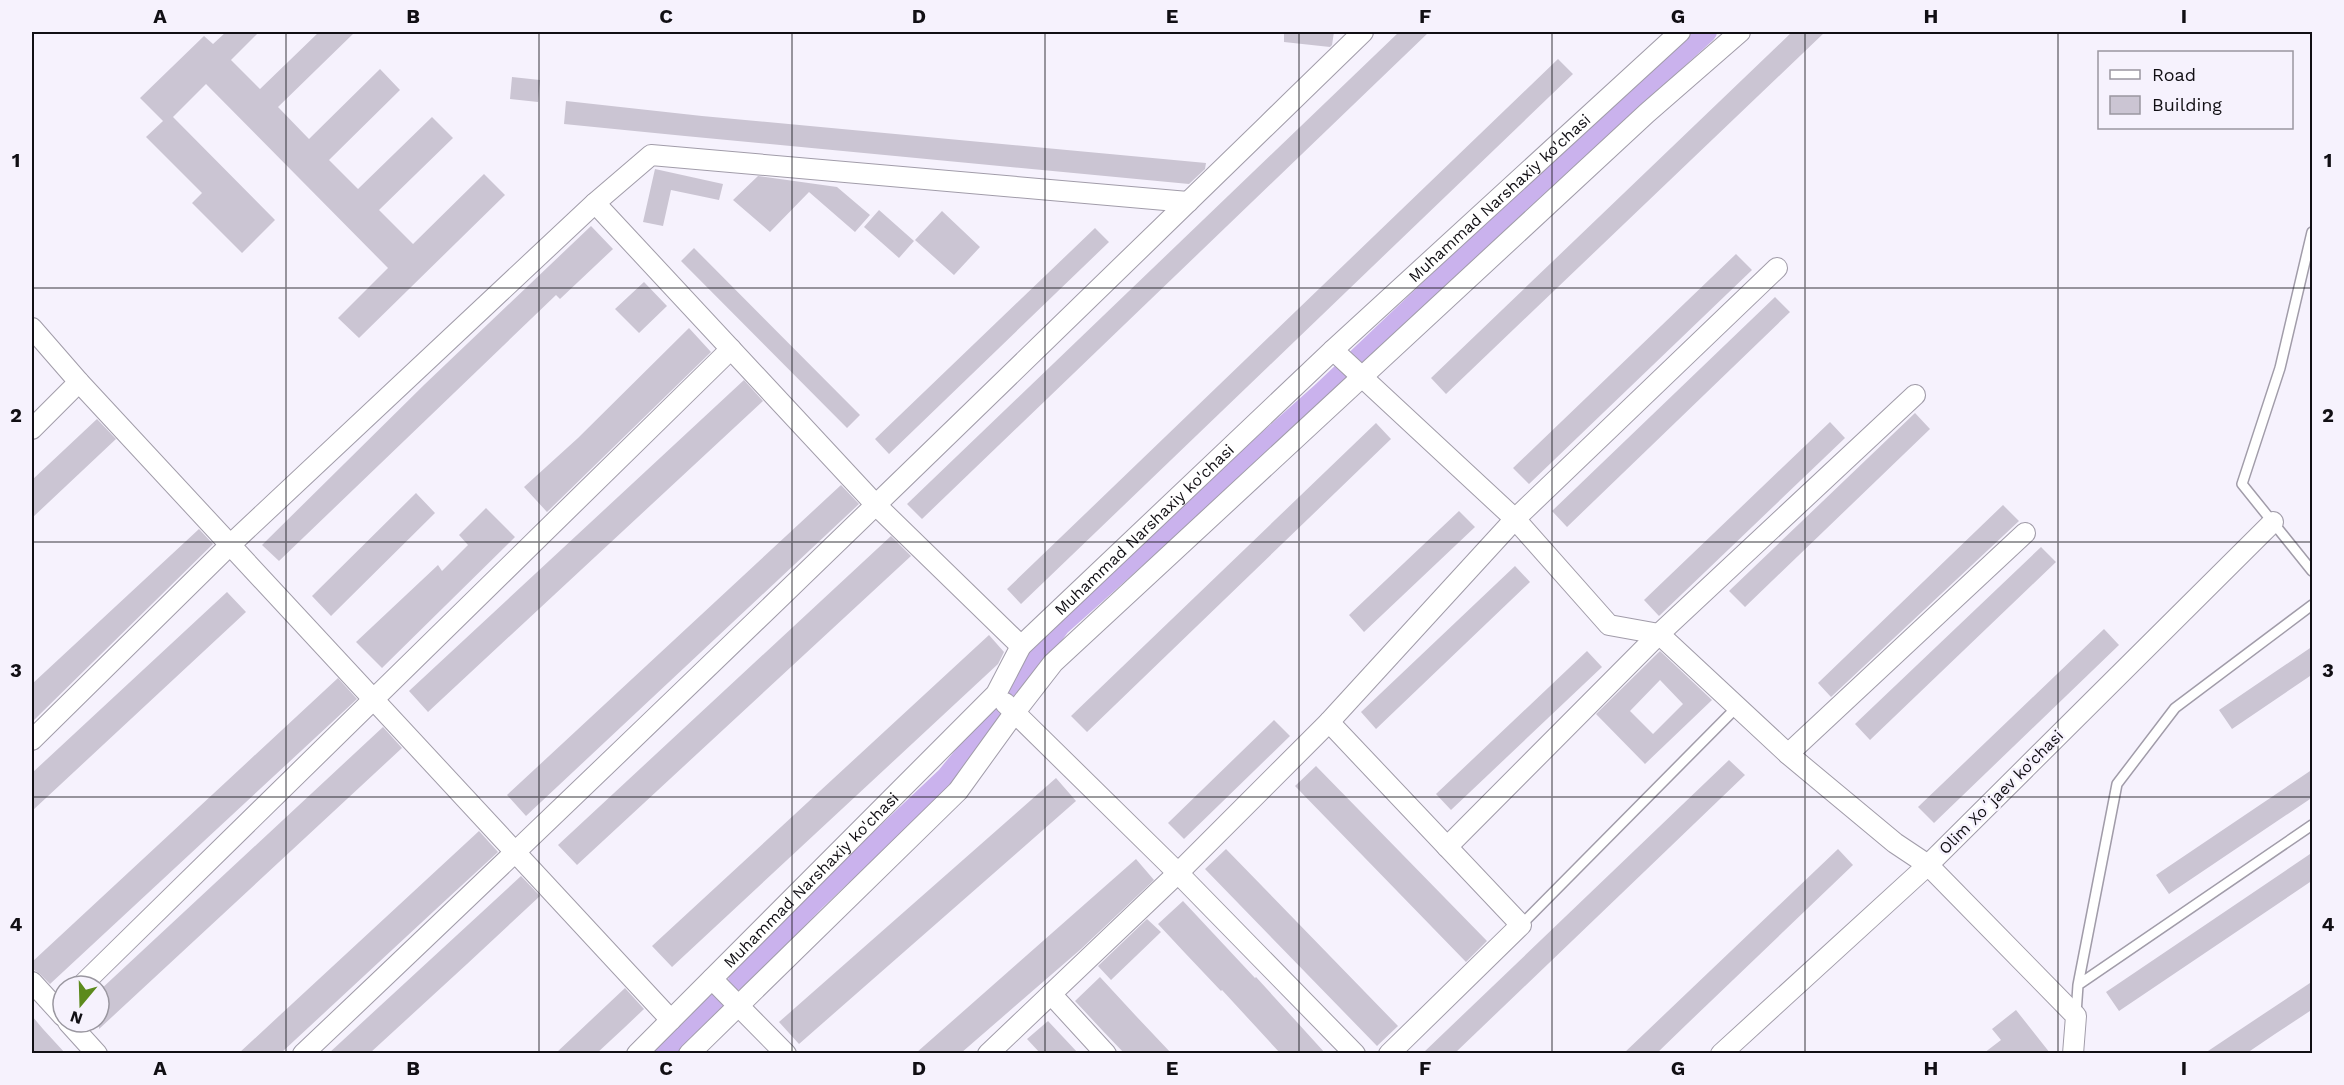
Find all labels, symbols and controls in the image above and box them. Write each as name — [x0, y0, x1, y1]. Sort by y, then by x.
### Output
text: A — [153, 4, 167, 28]
text: B — [406, 4, 420, 28]
text: C — [659, 4, 673, 28]
text: D — [912, 4, 926, 28]
text: E — [1166, 4, 1178, 28]
text: F — [1419, 4, 1431, 28]
text: G — [1671, 4, 1685, 28]
text: H — [1924, 4, 1938, 28]
text: I — [2181, 4, 2187, 28]
legend — [2098, 51, 2293, 129]
text: Road — [2152, 64, 2196, 85]
text: Building — [2152, 94, 2222, 115]
street label: Muhammad Narshaxiy ko'chasi — [1404, 110, 1594, 286]
text: 1 — [12, 148, 20, 172]
text: 1 — [2324, 148, 2332, 172]
text: 2 — [10, 403, 22, 427]
text: 2 — [2322, 403, 2334, 427]
street label: Muhammad Narshaxiy ko'chasi — [1050, 440, 1238, 619]
text: 3 — [10, 658, 22, 682]
text: 3 — [2322, 658, 2334, 682]
street label: Olim Xoʻjaev ko'chasi — [1935, 726, 2067, 858]
street label: Muhammad Narshaxiy ko'chasi — [719, 788, 902, 972]
text: 4 — [10, 912, 23, 936]
text: 4 — [2322, 912, 2335, 936]
north arrow — [51, 974, 111, 1034]
text: N — [68, 1007, 85, 1029]
text: A — [153, 1056, 167, 1080]
text: B — [406, 1056, 420, 1080]
text: C — [659, 1056, 673, 1080]
text: D — [912, 1056, 926, 1080]
text: E — [1166, 1056, 1178, 1080]
text: F — [1419, 1056, 1431, 1080]
text: G — [1671, 1056, 1685, 1080]
text: H — [1924, 1056, 1938, 1080]
text: I — [2181, 1056, 2187, 1080]

